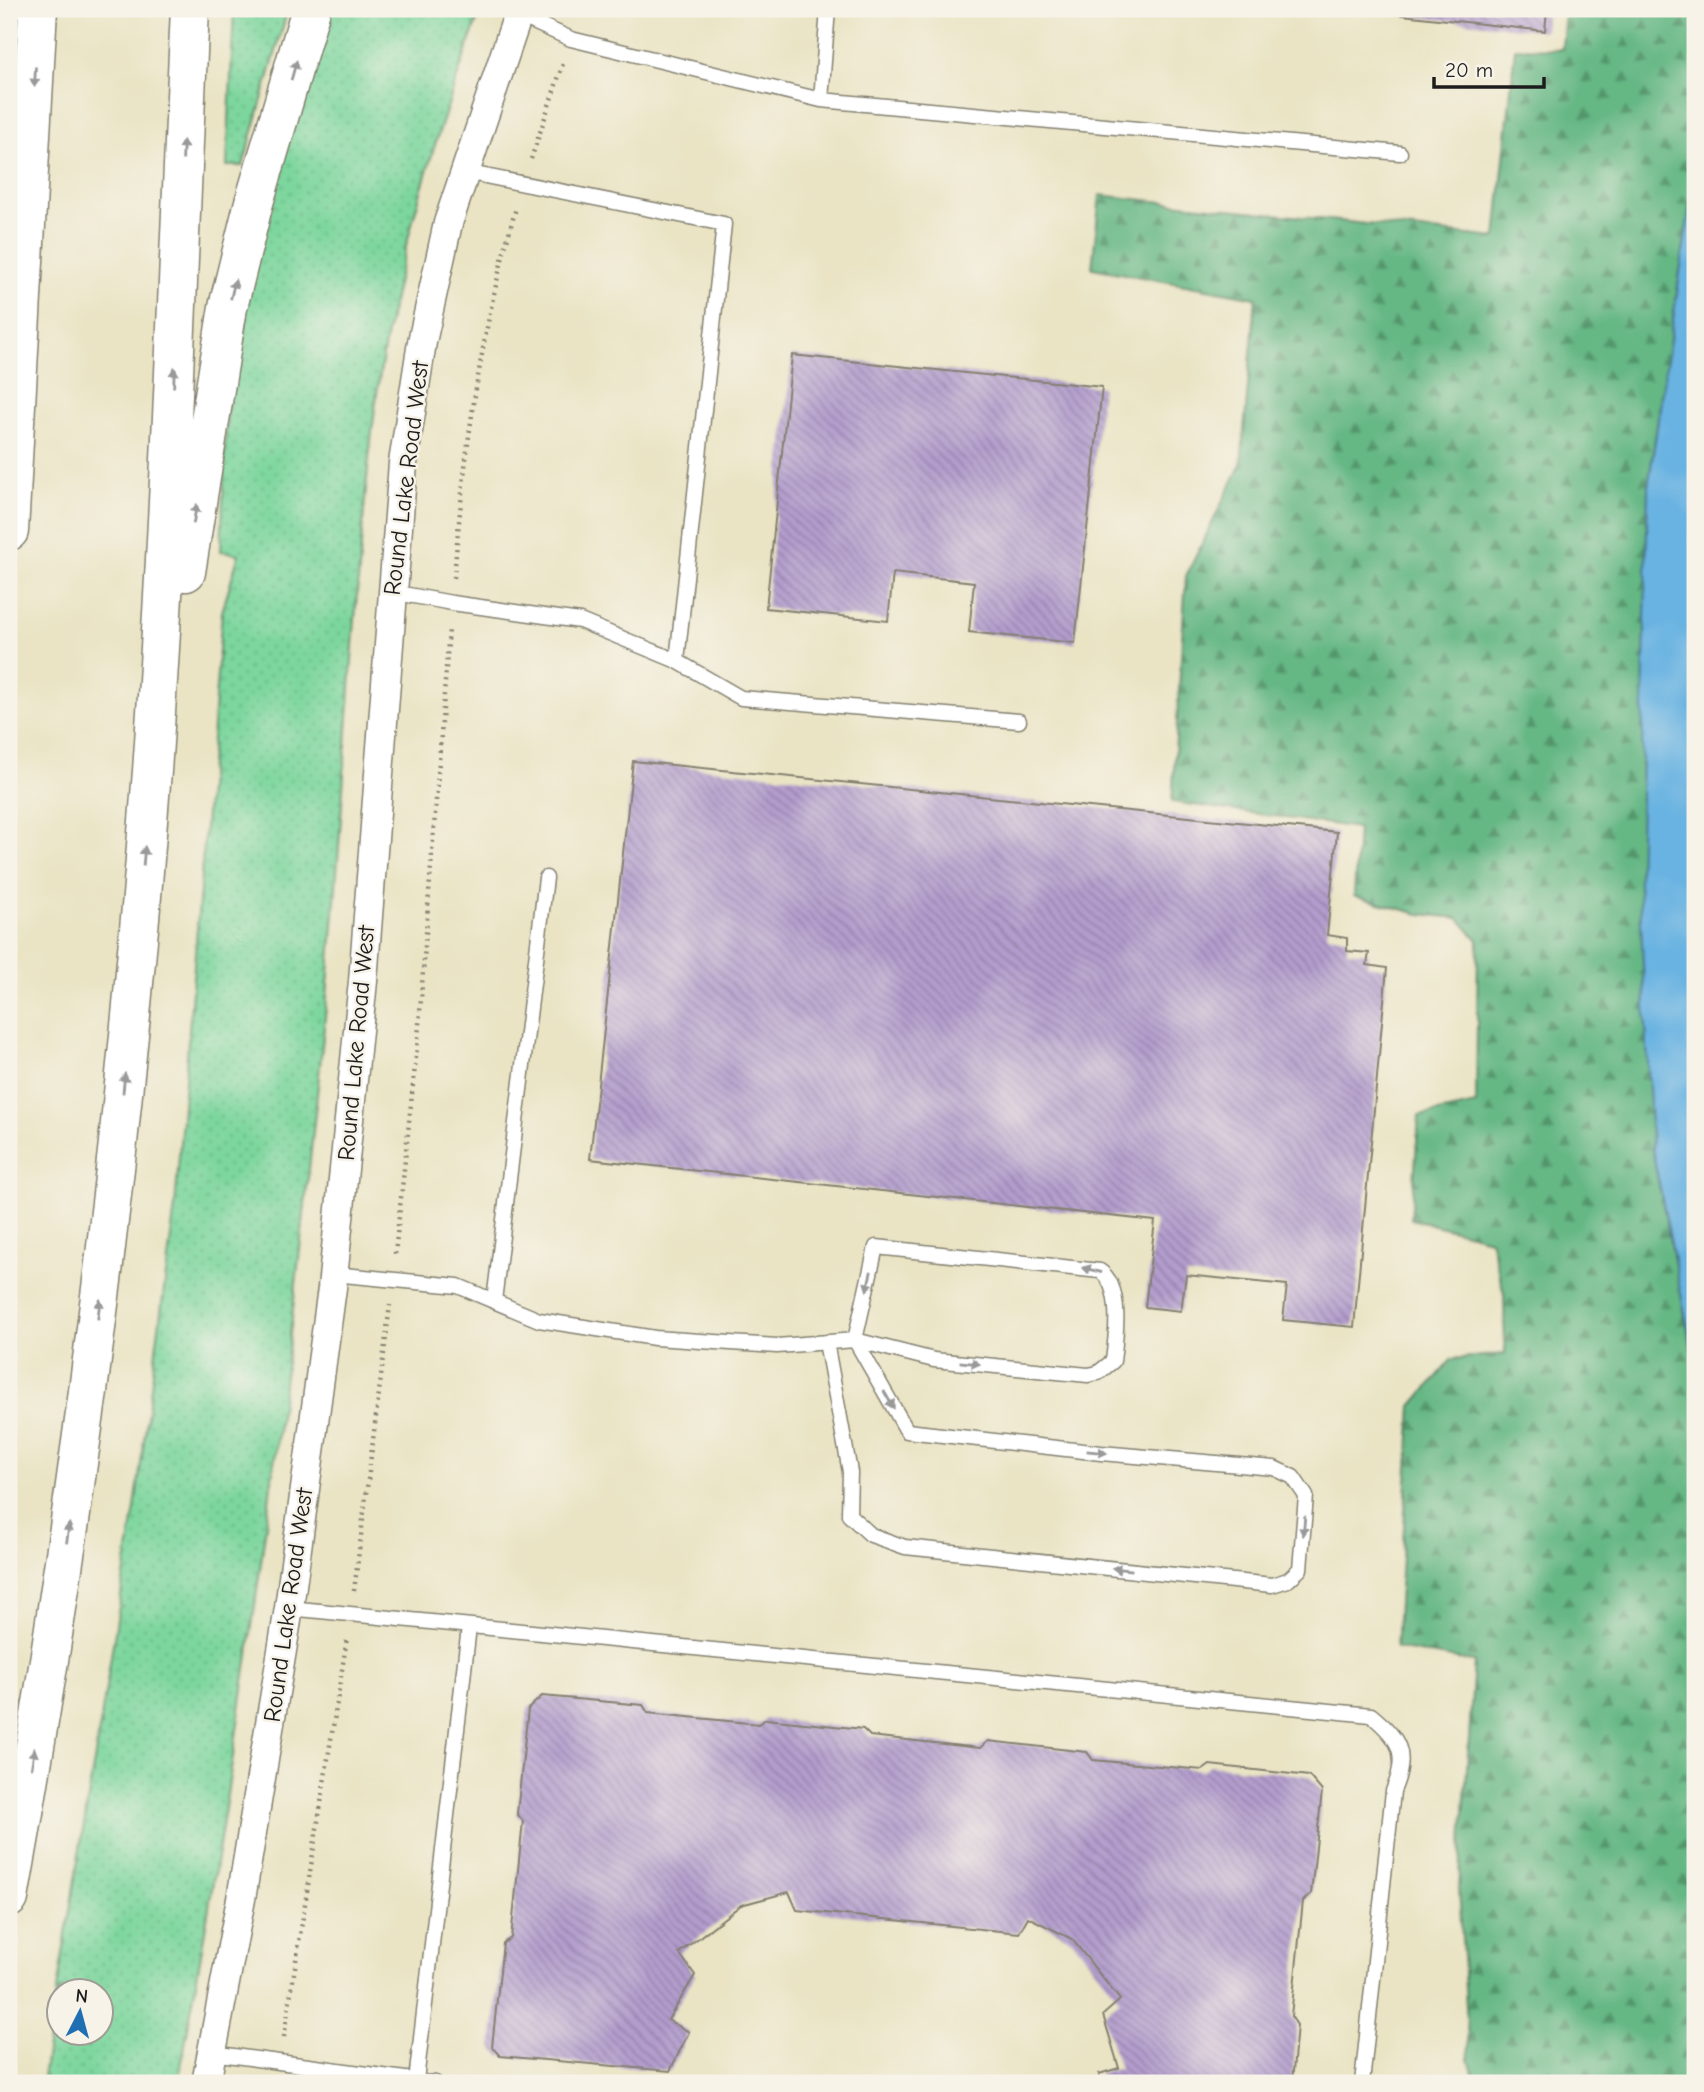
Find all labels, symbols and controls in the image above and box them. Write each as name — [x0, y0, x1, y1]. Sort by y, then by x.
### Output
scale bar — [1434, 46, 1545, 90]
text: 20 m — [1445, 58, 1493, 82]
one-way arrow — [289, 59, 299, 80]
one-way arrow — [29, 66, 40, 88]
one-way arrow — [178, 138, 189, 160]
one-way arrow — [228, 278, 239, 300]
street label: Round Lake Road West — [378, 358, 434, 597]
one-way arrow — [168, 366, 179, 388]
one-way arrow — [190, 503, 201, 525]
one-way arrow — [139, 845, 150, 867]
street label: Round Lake Road West — [332, 923, 380, 1162]
one-way arrow — [119, 1071, 130, 1093]
one-way arrow — [1081, 1264, 1103, 1275]
one-way arrow — [863, 1270, 874, 1292]
one-way arrow — [93, 1297, 104, 1319]
one-way arrow — [959, 1358, 981, 1369]
one-way arrow — [883, 1390, 895, 1409]
one-way arrow — [1086, 1447, 1108, 1458]
street label: Round Lake Road West — [258, 1485, 318, 1724]
one-way arrow — [1298, 1516, 1309, 1538]
one-way arrow — [63, 1522, 74, 1544]
one-way arrow — [1111, 1563, 1133, 1574]
one-way arrow — [28, 1747, 39, 1769]
north arrow — [46, 1976, 116, 2046]
text: N — [74, 1985, 89, 2008]

